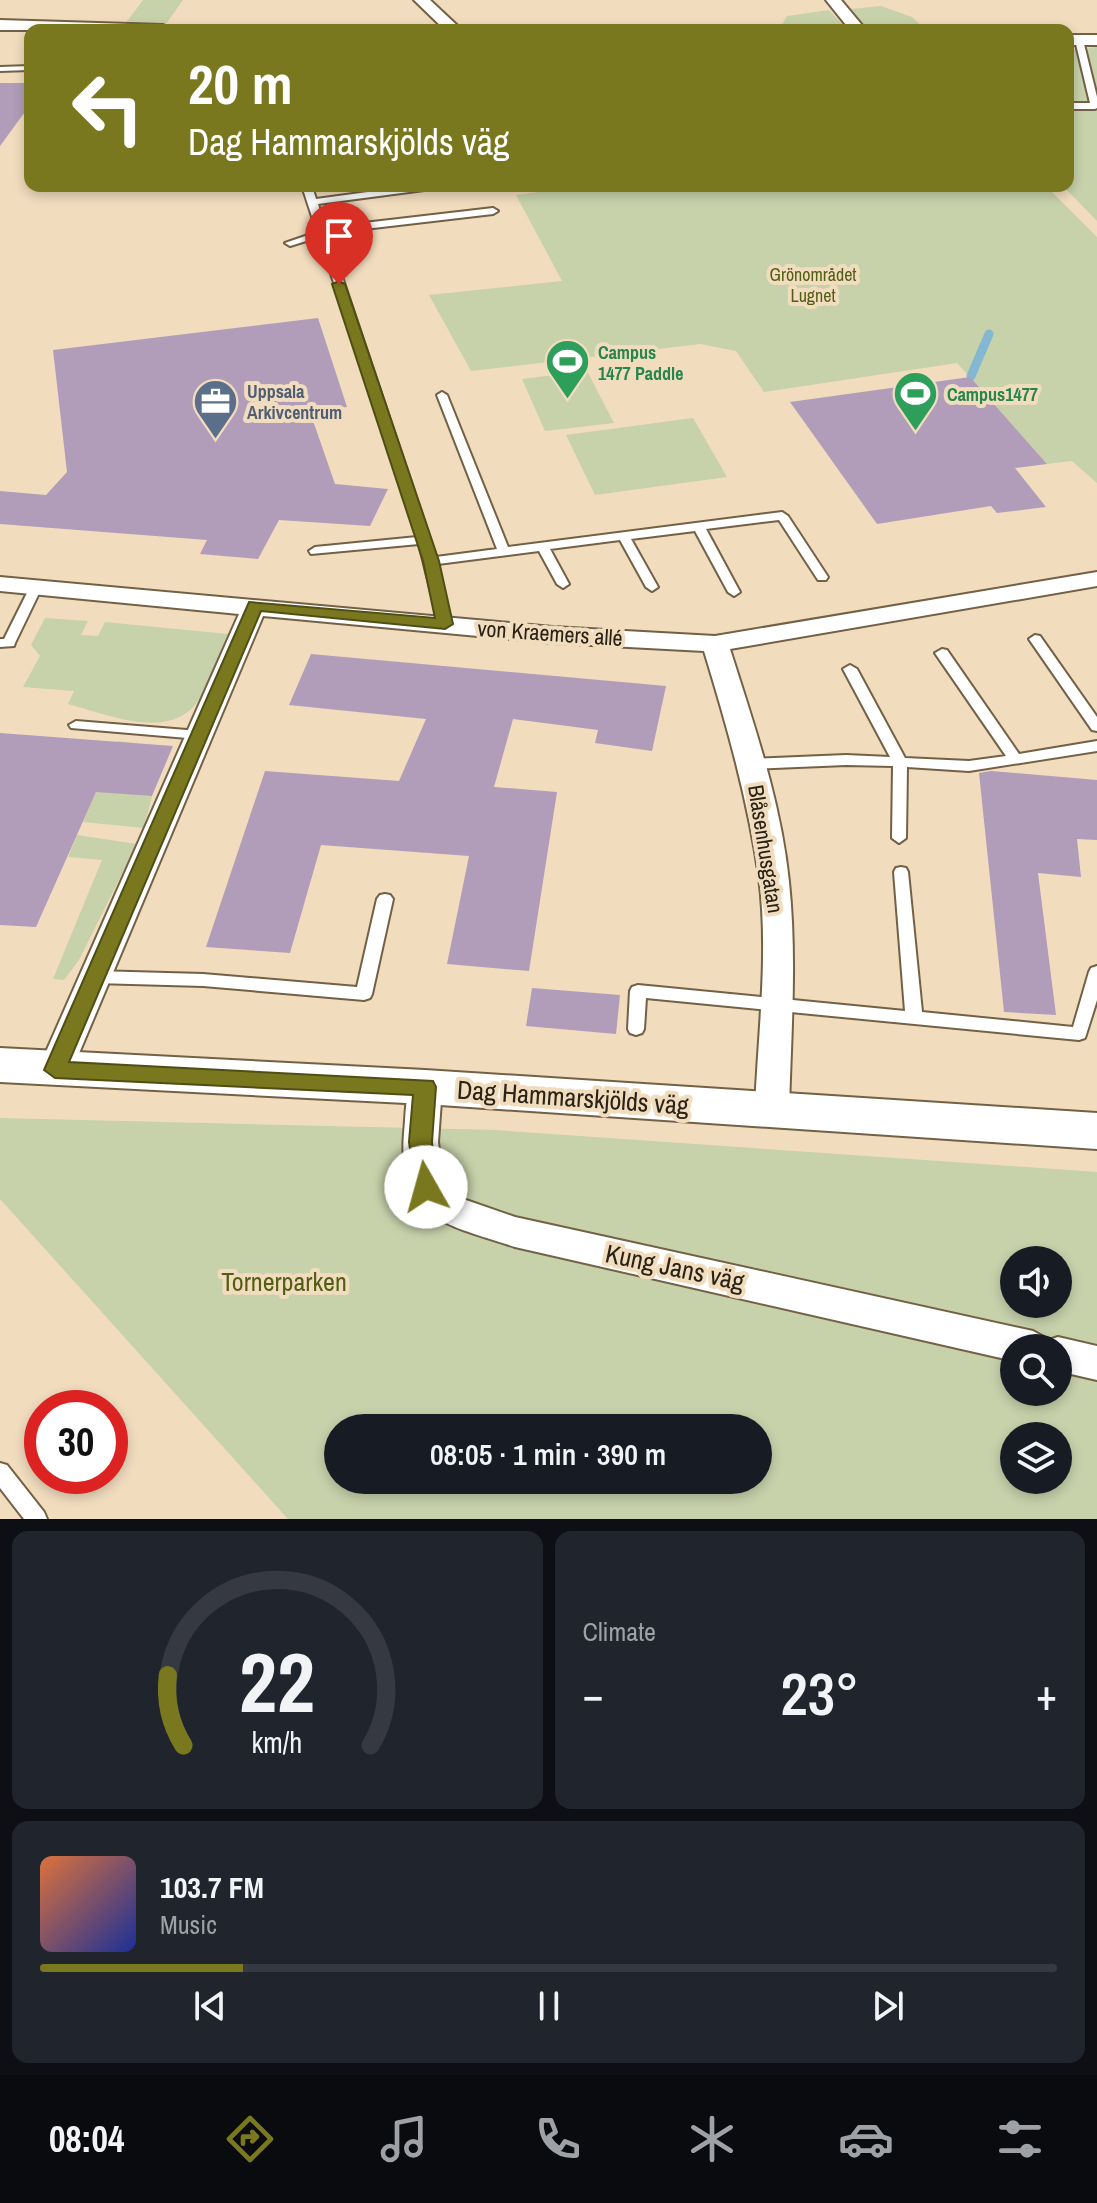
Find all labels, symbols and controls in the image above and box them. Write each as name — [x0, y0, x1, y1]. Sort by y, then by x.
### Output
text: 20 m — [188, 46, 293, 121]
icon: left — [56, 56, 160, 160]
text: Dag Hammarskjölds väg — [188, 118, 510, 166]
pin — [305, 202, 373, 284]
icon: arrive — [317, 214, 361, 258]
park label: Grönområdet Lugnet — [770, 262, 856, 308]
sports icon: Campus 1477 Paddle — [543, 338, 591, 401]
place label: Campus 1477 Paddle — [598, 340, 683, 386]
sports icon: Campus1477 — [892, 370, 940, 433]
office icon: Uppsala Arkivcentrum — [192, 377, 240, 440]
place label: Uppsala Arkivcentrum — [247, 379, 342, 425]
place label: Campus1477 — [947, 382, 1038, 407]
street label: von Kraemers allé — [476, 613, 624, 653]
street label: Blåsenhusgatan — [741, 783, 791, 915]
street label: Dag Hammarskjölds väg — [456, 1071, 690, 1123]
position arrow — [384, 1145, 468, 1229]
street label: Kung Jans väg — [602, 1235, 748, 1299]
map controls — [1000, 1246, 1072, 1494]
button: sound — [1000, 1246, 1072, 1318]
park label: Tornerparken — [221, 1264, 347, 1299]
button: search — [1000, 1334, 1072, 1406]
speed limit sign: 30 — [24, 1390, 128, 1494]
button: layers — [1000, 1422, 1072, 1494]
text: 08:05 · 1 min · 390 m — [430, 1434, 666, 1474]
text: Climate — [583, 1614, 656, 1649]
text: 22 — [239, 1626, 315, 1738]
text: 23° — [780, 1653, 859, 1734]
text: − — [583, 1664, 604, 1724]
text: + — [1036, 1664, 1057, 1724]
text: km/h — [252, 1723, 303, 1762]
text: 103.7 FM — [160, 1867, 264, 1907]
text: Music — [160, 1907, 217, 1942]
icon: previous — [188, 1984, 232, 2028]
icon: pause — [527, 1984, 571, 2028]
icon: next — [866, 1984, 910, 2028]
icon: directions — [222, 2111, 278, 2167]
icon: music — [376, 2111, 432, 2167]
icon: phone — [530, 2111, 586, 2167]
icon: climate — [684, 2111, 740, 2167]
icon: car — [838, 2111, 894, 2167]
icon: filters — [992, 2111, 1048, 2167]
text: 08:04 — [49, 2115, 124, 2163]

